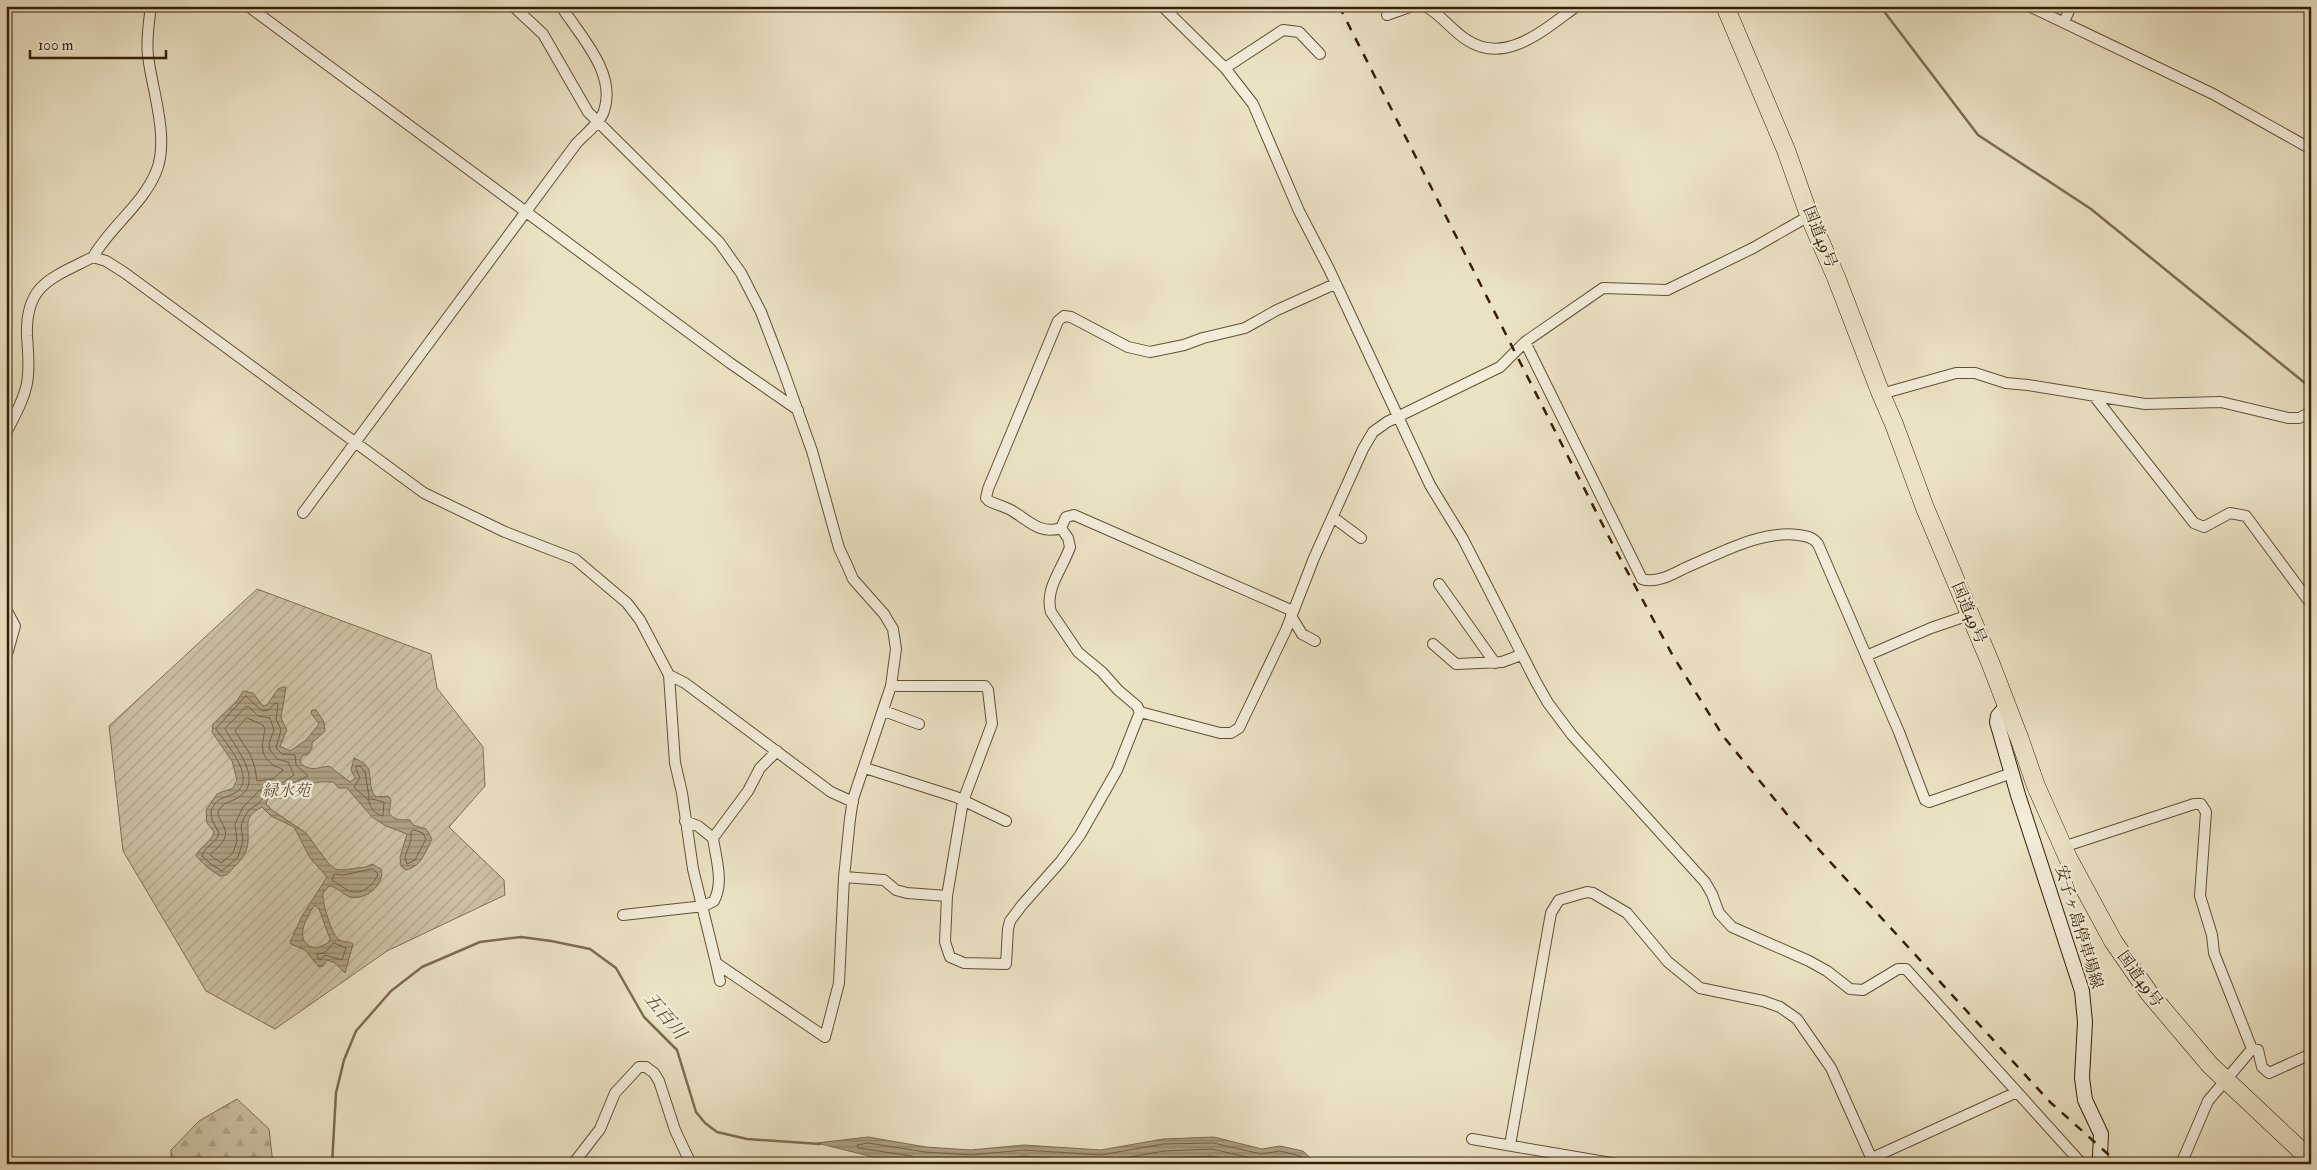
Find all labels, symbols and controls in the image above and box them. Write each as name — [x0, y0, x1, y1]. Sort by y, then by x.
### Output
scale bar — [30, 28, 166, 60]
text: 100 m — [38, 36, 74, 55]
street label: 国道49号 — [1799, 203, 1841, 271]
street label: 国道49号 — [1947, 579, 1991, 647]
park label: 緑水苑 — [262, 781, 313, 801]
street label: 安子ヶ島停車場線 — [2051, 863, 2107, 991]
street label: 国道49号 — [2113, 947, 2167, 1011]
water label: 五百川 — [639, 988, 692, 1046]

